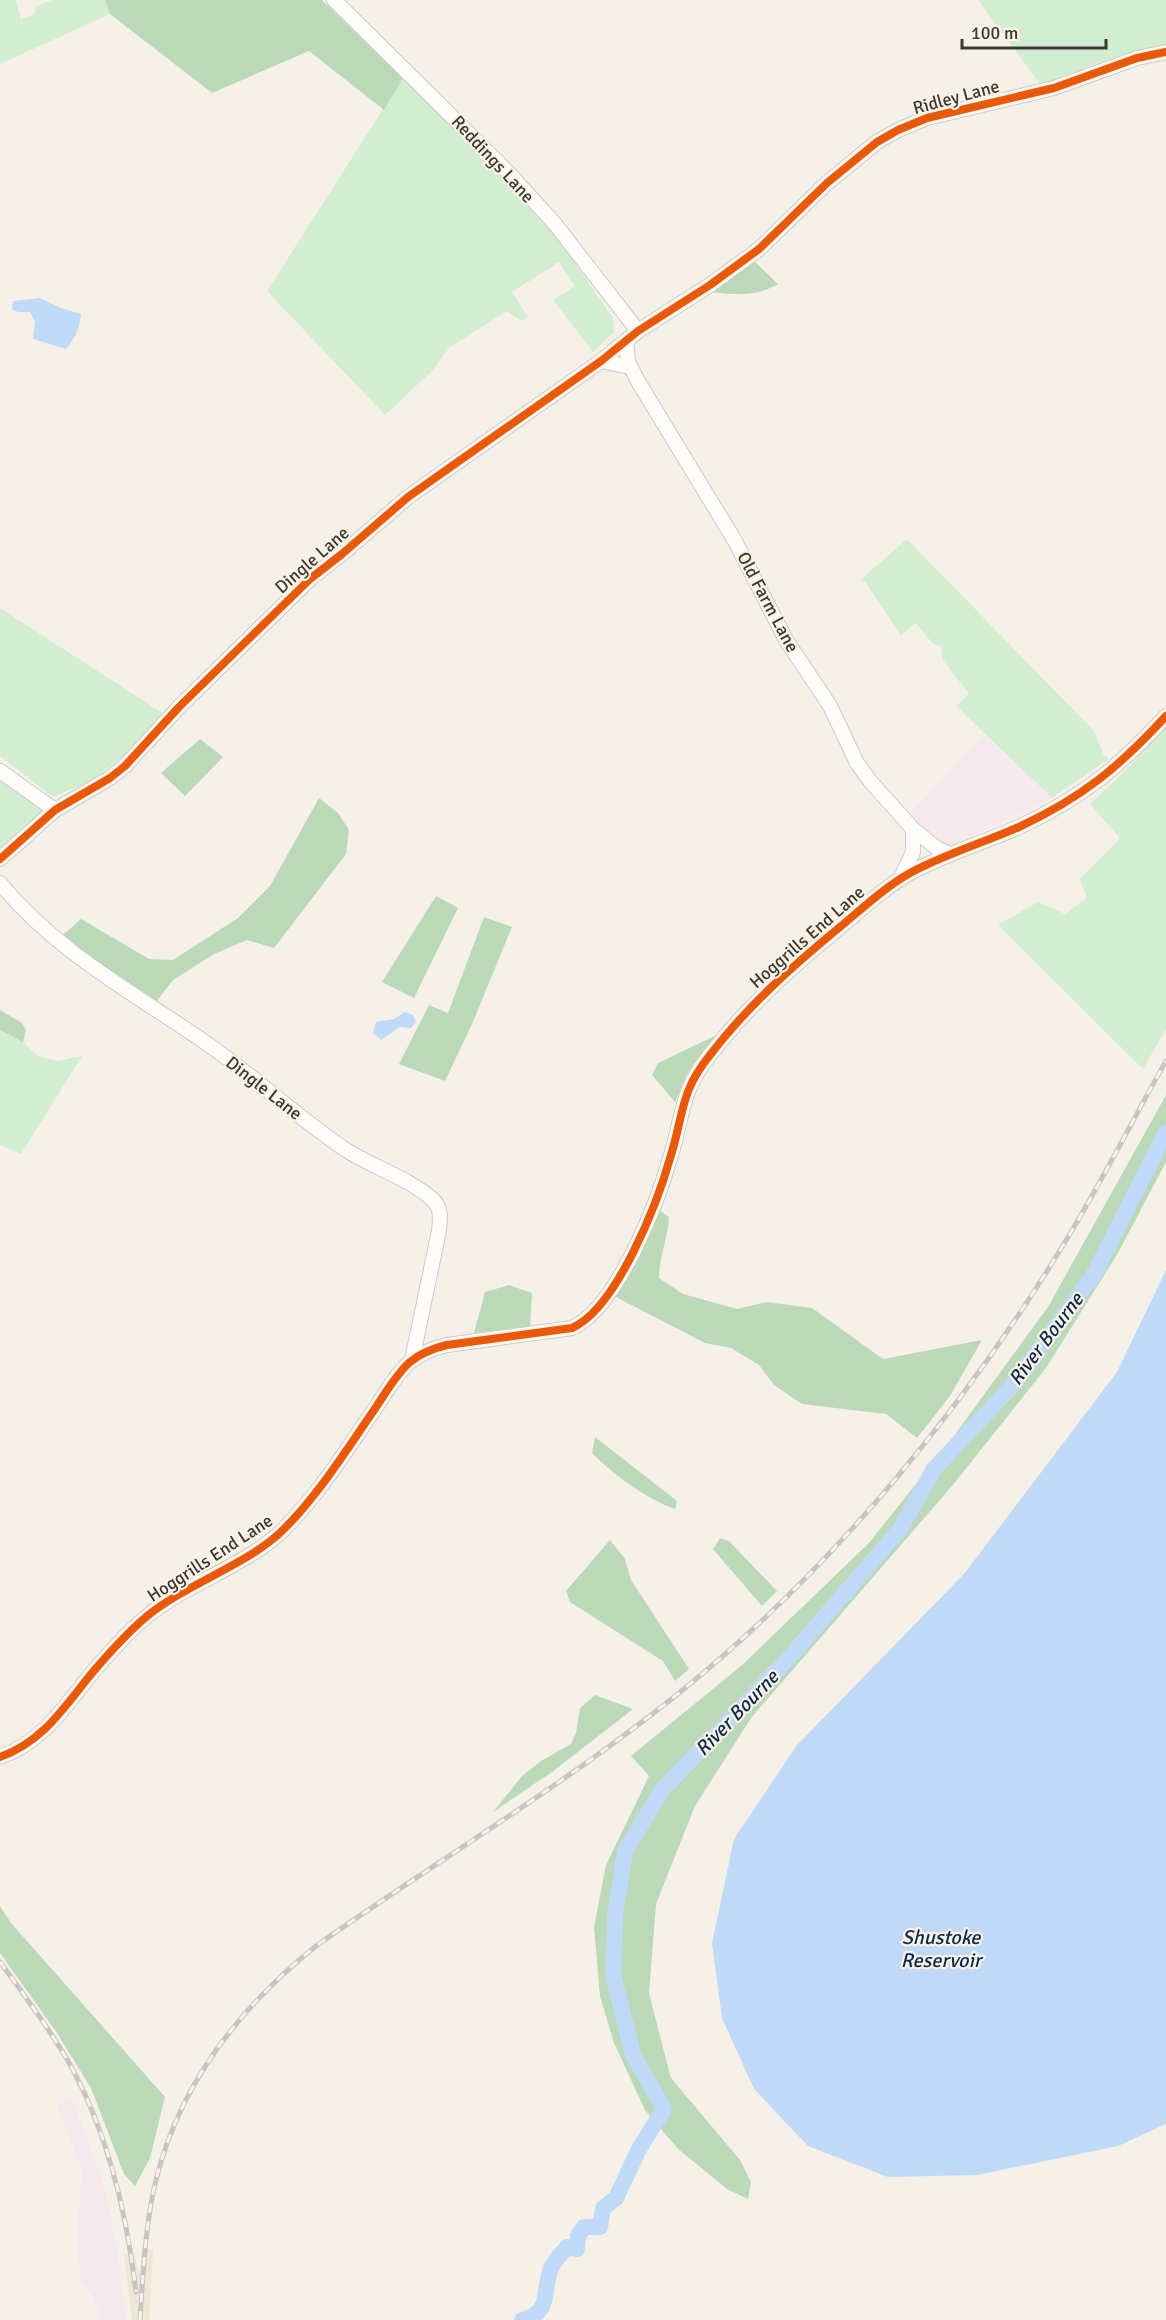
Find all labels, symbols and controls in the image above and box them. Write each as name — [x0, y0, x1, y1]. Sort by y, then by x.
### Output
scale bar — [962, 12, 1106, 50]
text: 100 m — [971, 22, 1018, 44]
street label: Ridley Lane — [910, 75, 1002, 119]
street label: Reddings Lane — [447, 111, 539, 207]
street label: Dingle Lane — [270, 522, 354, 598]
street label: Old Farm Lane — [732, 548, 804, 656]
street label: Hoggrills End Lane — [745, 881, 869, 993]
street label: Dingle Lane — [221, 1051, 307, 1125]
water label: River Bourne — [1003, 1287, 1090, 1390]
street label: Hoggrills End Lane — [143, 1509, 277, 1607]
water label: River Bourne — [690, 1664, 785, 1761]
water label: Shustoke Reservoir — [901, 1925, 984, 1973]

